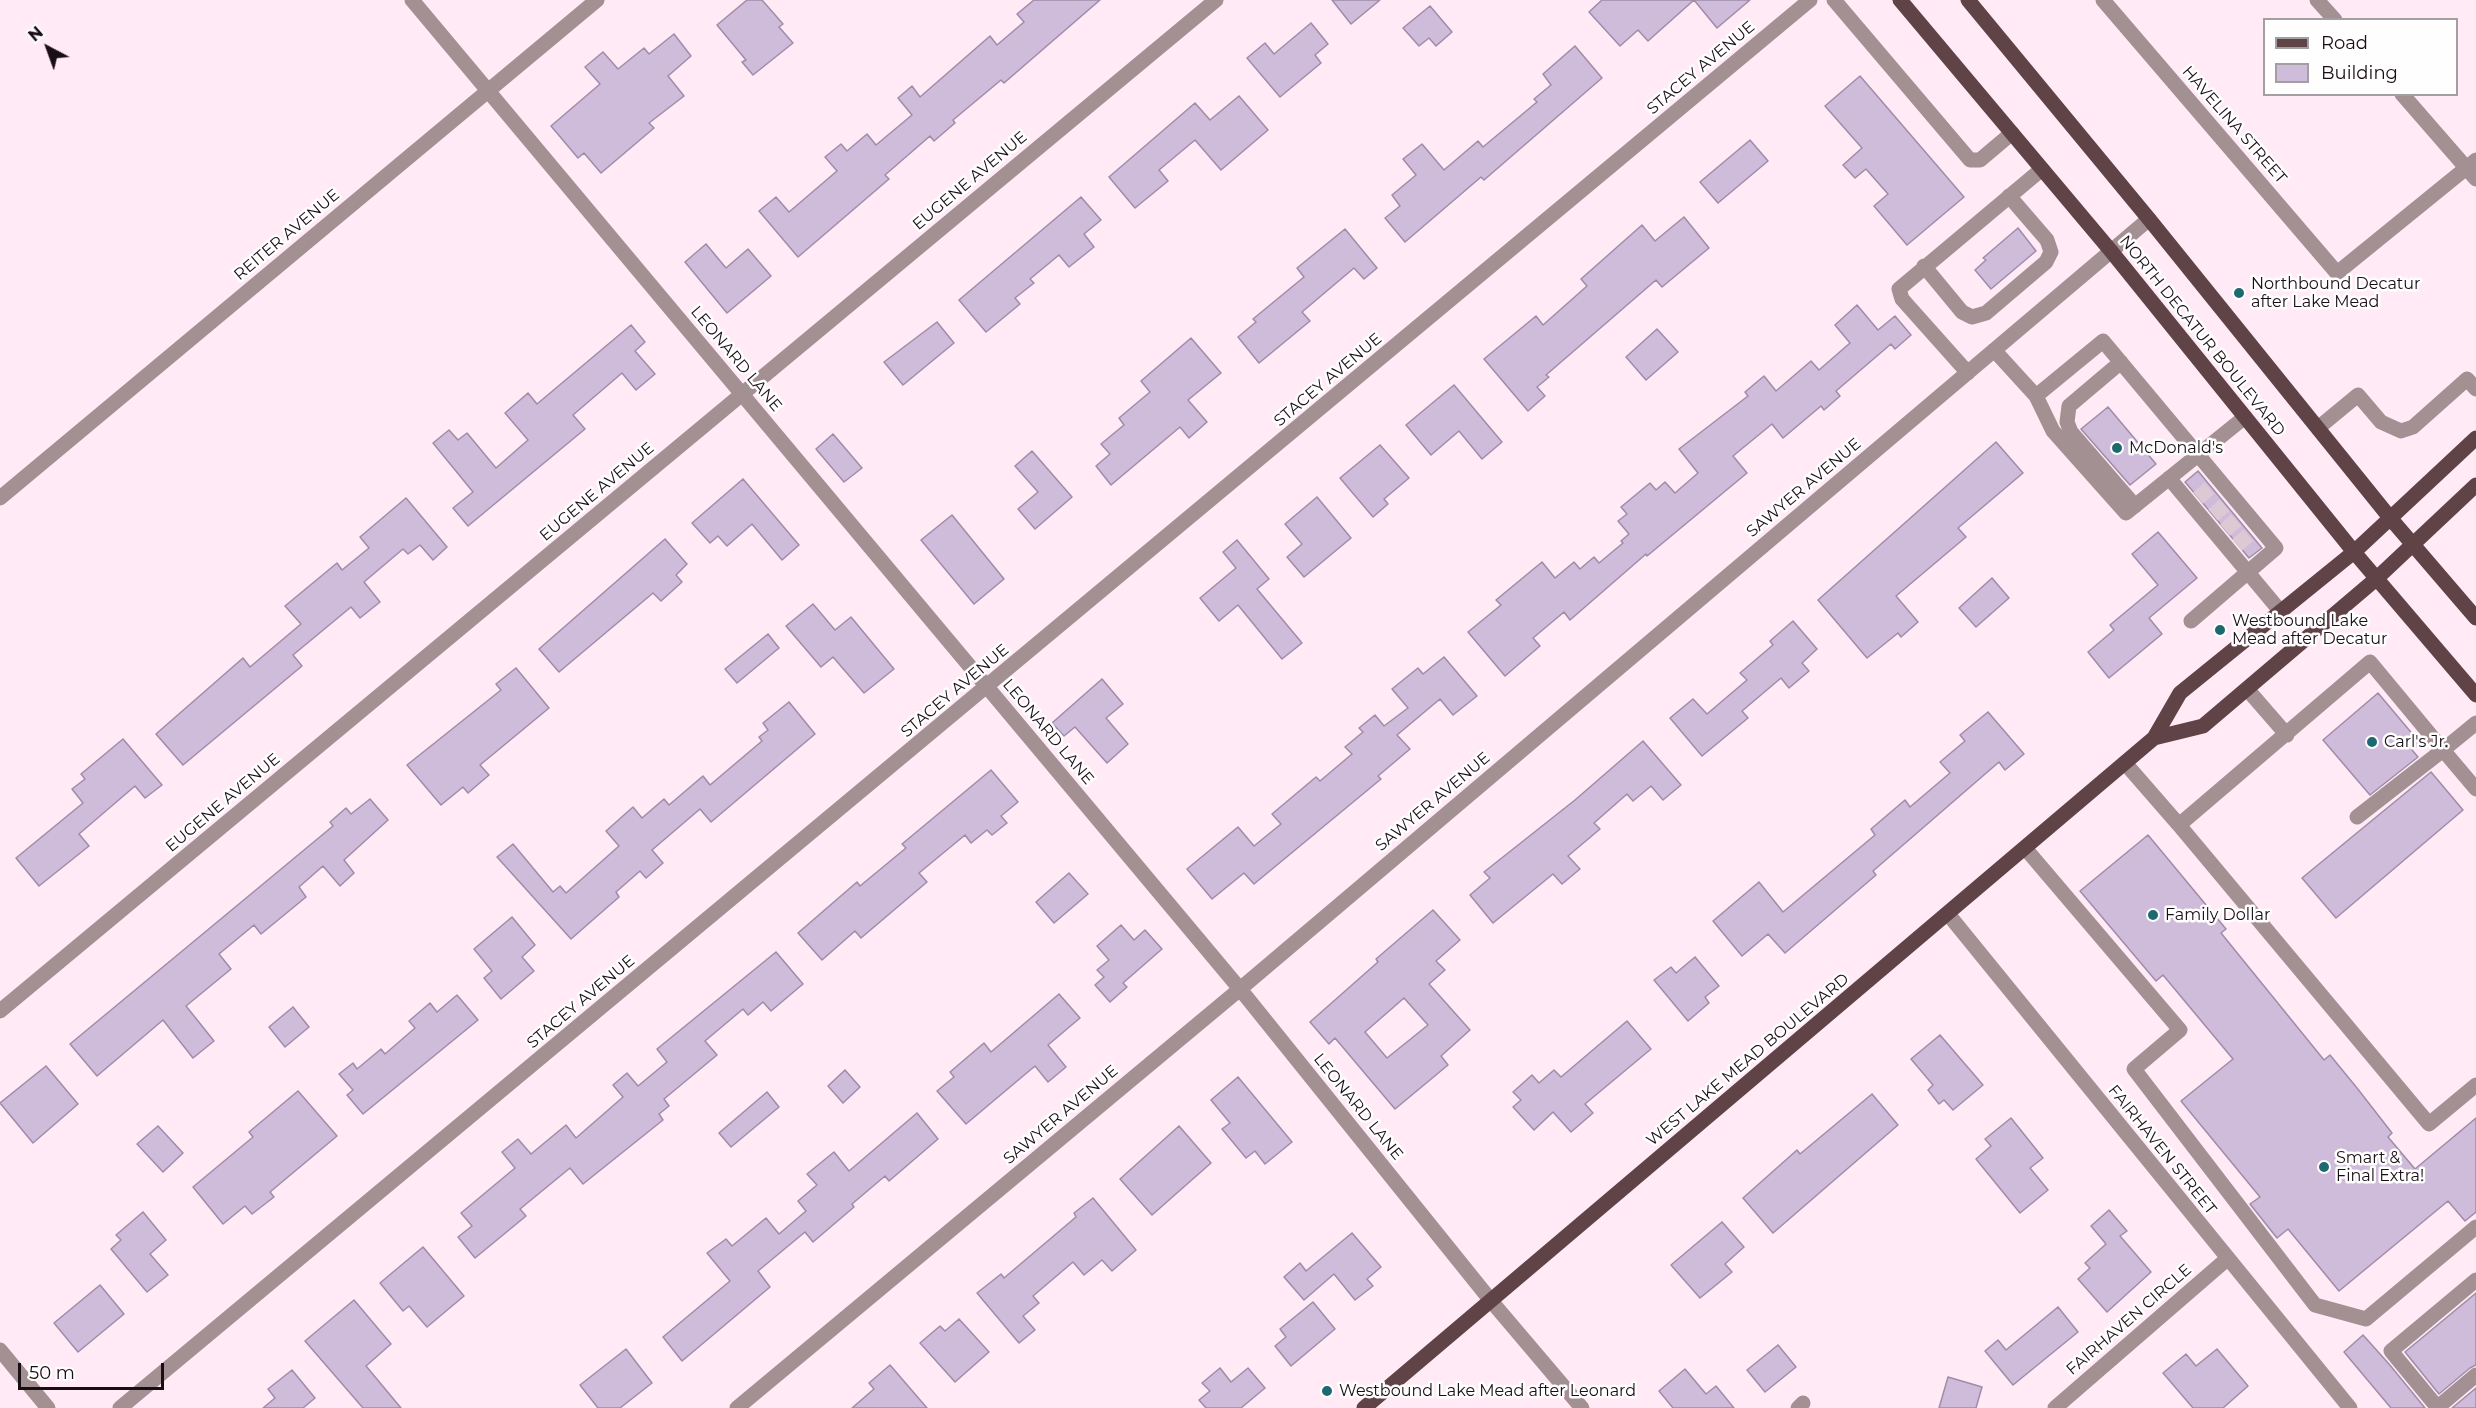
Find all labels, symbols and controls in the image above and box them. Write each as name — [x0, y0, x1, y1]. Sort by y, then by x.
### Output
street label: STACEY AVENUE — [1643, 17, 1759, 119]
north arrow — [18, 18, 78, 78]
legend — [2263, 18, 2458, 96]
text: N — [25, 23, 47, 45]
text: Road — [2321, 32, 2368, 54]
street label: HAVELINA STREET — [2178, 62, 2290, 188]
text: Building — [2321, 62, 2398, 84]
street label: EUGENE AVENUE — [909, 128, 1031, 234]
street label: REITER AVENUE — [230, 185, 344, 285]
street label: NORTH DECATUR BOULEVARD — [2115, 232, 2289, 440]
place label: Northbound Decatur after Lake Mead — [2251, 274, 2420, 312]
marker: Northbound Decatur after Lake Mead — [2232, 286, 2246, 300]
street label: LEONARD LANE — [686, 302, 786, 416]
street label: STACEY AVENUE — [1270, 329, 1386, 431]
street label: SAWYER AVENUE — [1743, 435, 1865, 541]
place label: McDonald's — [2129, 438, 2223, 458]
street label: EUGENE AVENUE — [536, 439, 658, 545]
marker: McDonald's — [2110, 441, 2124, 455]
place label: Westbound Lake Mead after Decatur — [2232, 611, 2388, 649]
marker: Westbound Lake Mead after Decatur — [2213, 623, 2227, 637]
street label: STACEY AVENUE — [897, 640, 1013, 742]
street label: LEONARD LANE — [998, 675, 1098, 789]
place label: Carl's Jr. — [2384, 732, 2448, 752]
marker: Carl's Jr. — [2365, 735, 2379, 749]
street label: SAWYER AVENUE — [1372, 749, 1494, 855]
street label: EUGENE AVENUE — [162, 750, 284, 856]
place label: Family Dollar — [2165, 905, 2270, 925]
marker: Family Dollar — [2146, 908, 2160, 922]
street label: STACEY AVENUE — [523, 951, 639, 1053]
street label: WEST LAKE MEAD BOULEVARD — [1643, 970, 1853, 1150]
street label: LEONARD LANE — [1309, 1050, 1407, 1164]
street label: SAWYER AVENUE — [1000, 1062, 1122, 1168]
street label: FAIRHAVEN STREET — [2104, 1081, 2220, 1219]
place label: Smart & Final Extra! — [2336, 1148, 2424, 1186]
marker: Smart & Final Extra! — [2317, 1160, 2331, 1174]
street label: FAIRHAVEN CIRCLE — [2063, 1260, 2195, 1380]
scale bar — [21, 1351, 166, 1389]
text: 50 m — [29, 1362, 75, 1384]
place label: Westbound Lake Mead after Leonard — [1339, 1381, 1636, 1401]
marker: Westbound Lake Mead after Leonard — [1320, 1384, 1334, 1398]

